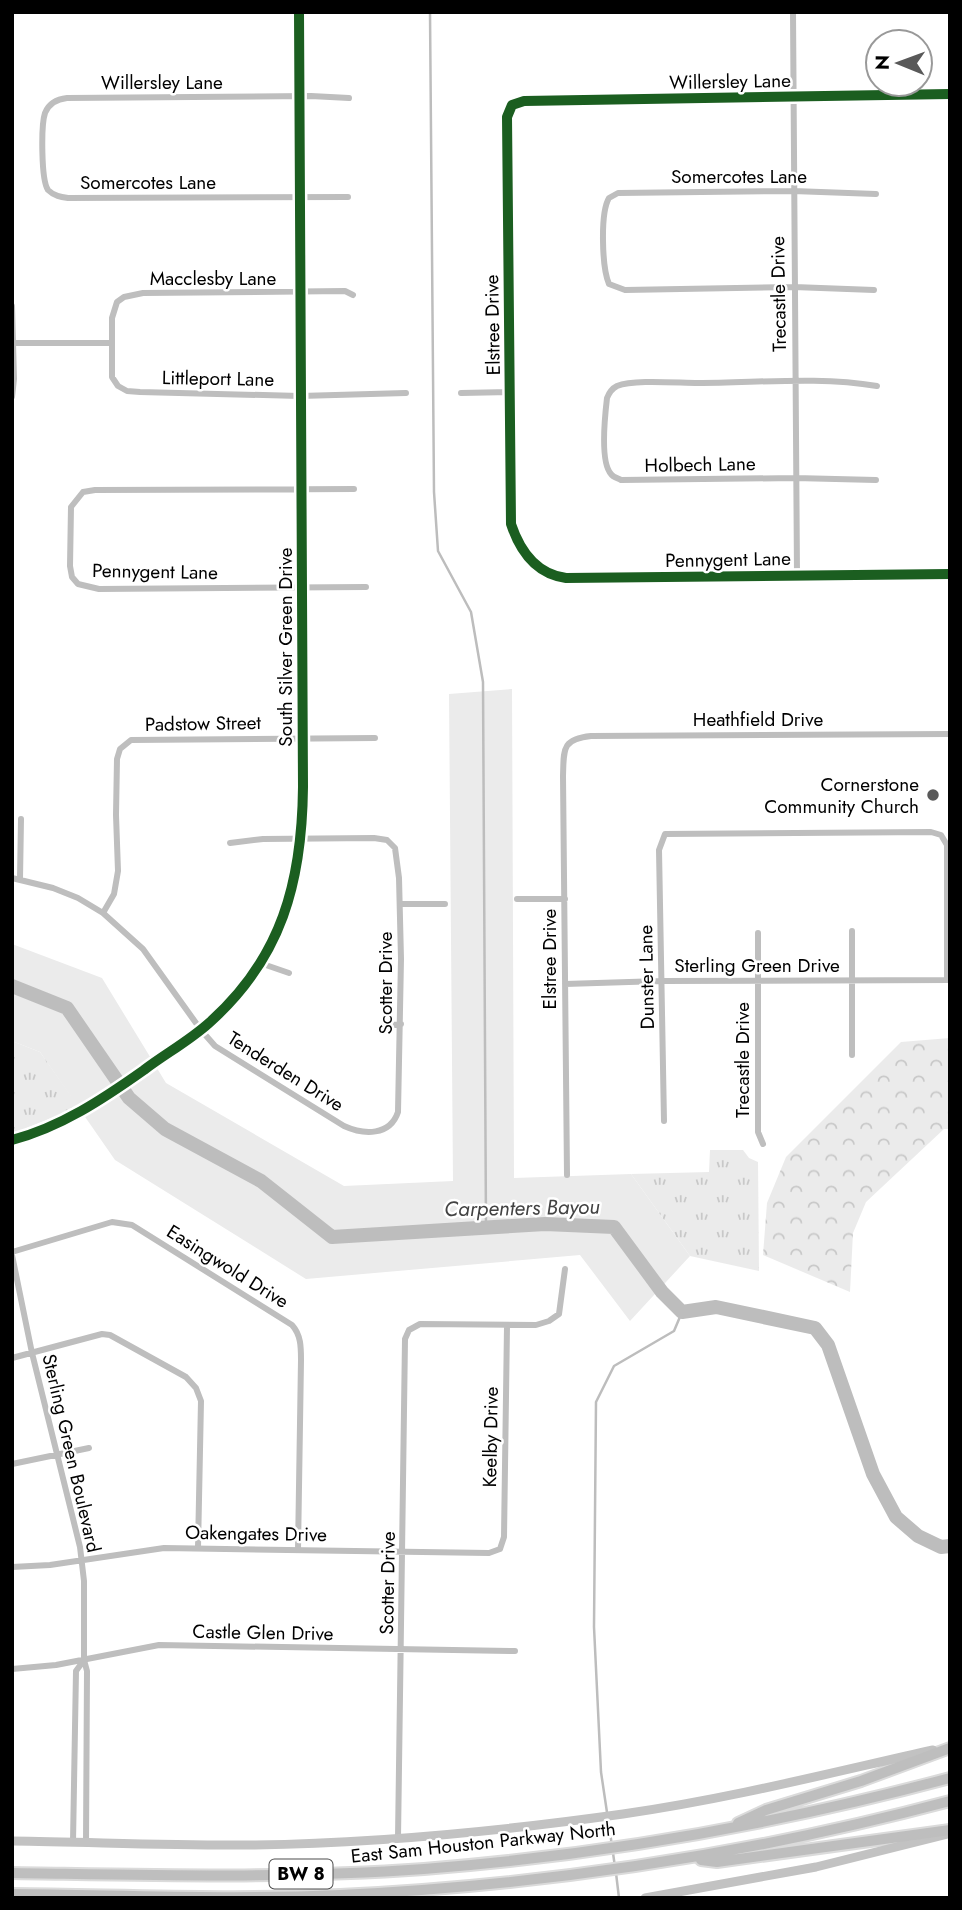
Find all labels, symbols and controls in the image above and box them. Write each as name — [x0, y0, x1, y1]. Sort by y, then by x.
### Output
north arrow — [864, 28, 934, 98]
text: N — [869, 55, 896, 70]
street label: Willersley Lane — [669, 67, 791, 96]
street label: Willersley Lane — [101, 69, 223, 96]
street label: Somercotes Lane — [671, 163, 807, 190]
street label: Somercotes Lane — [80, 169, 216, 196]
street label: Trecastle Drive — [764, 236, 793, 352]
street label: Macclesby Lane — [150, 265, 276, 292]
street label: Elstree Drive — [478, 274, 507, 376]
street label: Littleport Lane — [162, 364, 275, 393]
street label: Holbech Lane — [644, 450, 756, 479]
street label: Pennygent Lane — [665, 545, 791, 574]
street label: South Silver Green Drive — [272, 547, 299, 747]
street label: Pennygent Lane — [92, 557, 218, 586]
street label: Heathfield Drive — [693, 706, 823, 733]
street label: Padstow Street — [145, 709, 262, 738]
place label: Cornerstone Community Church — [764, 771, 919, 820]
marker: Cornerstone Community Church — [925, 787, 941, 803]
street label: Elstree Drive — [536, 908, 563, 1009]
street label: Dunster Lane — [632, 924, 661, 1029]
street label: Scotter Drive — [372, 931, 399, 1035]
street label: Sterling Green Drive — [674, 952, 840, 979]
street label: Trecastle Drive — [729, 1002, 756, 1118]
street label: Tenderden Drive — [222, 1025, 349, 1118]
water label: Carpenters Bayou — [444, 1192, 600, 1224]
street label: Easingwold Drive — [162, 1218, 294, 1315]
street label: Sterling Green Boulevard — [36, 1351, 107, 1555]
street label: Keelby Drive — [476, 1386, 505, 1488]
street label: Oakengates Drive — [185, 1519, 327, 1548]
street label: Scotter Drive — [373, 1531, 402, 1635]
street label: Castle Glen Drive — [192, 1618, 334, 1647]
street label: East Sam Houston Parkway North — [349, 1815, 617, 1870]
road number: BW 8 — [270, 1860, 332, 1888]

